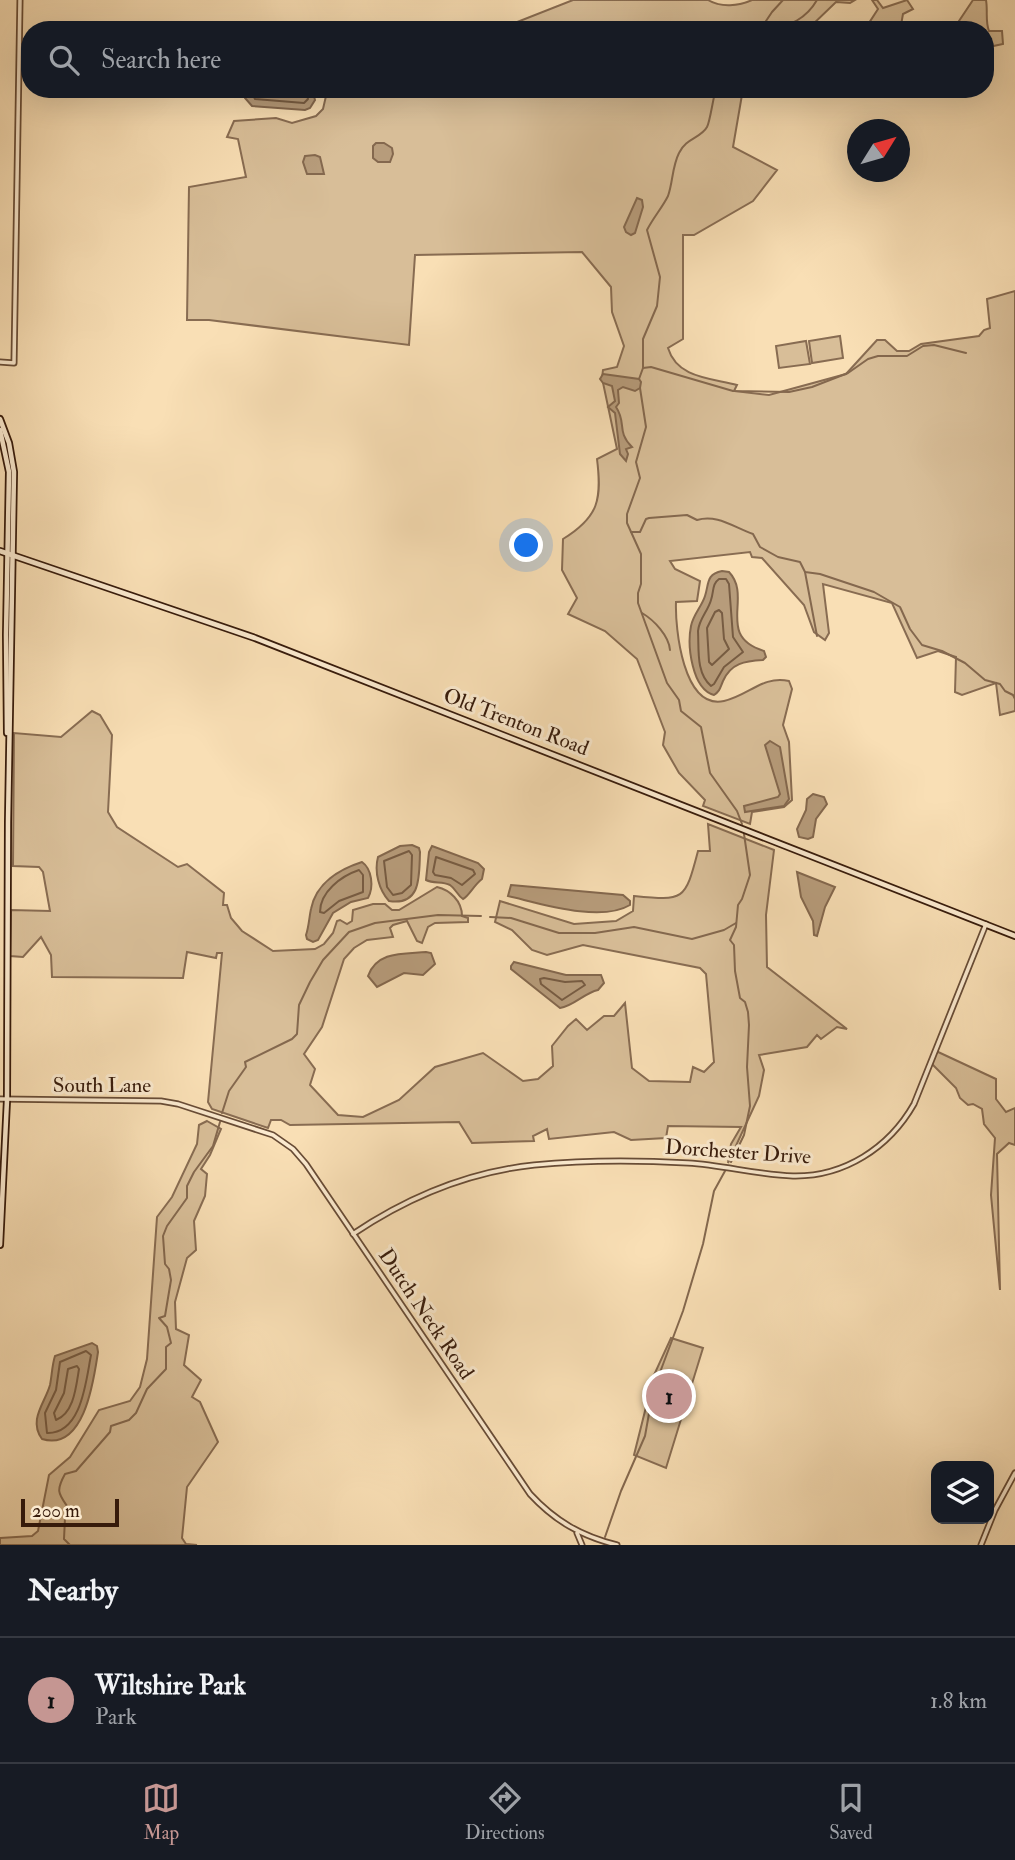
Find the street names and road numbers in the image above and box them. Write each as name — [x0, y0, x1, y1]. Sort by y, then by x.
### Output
street label: Old Trenton Road — [439, 682, 593, 762]
street label: South Lane — [53, 1072, 151, 1099]
street label: Dorchester Drive — [664, 1133, 812, 1171]
street label: Dutch Neck Road — [372, 1243, 480, 1385]

